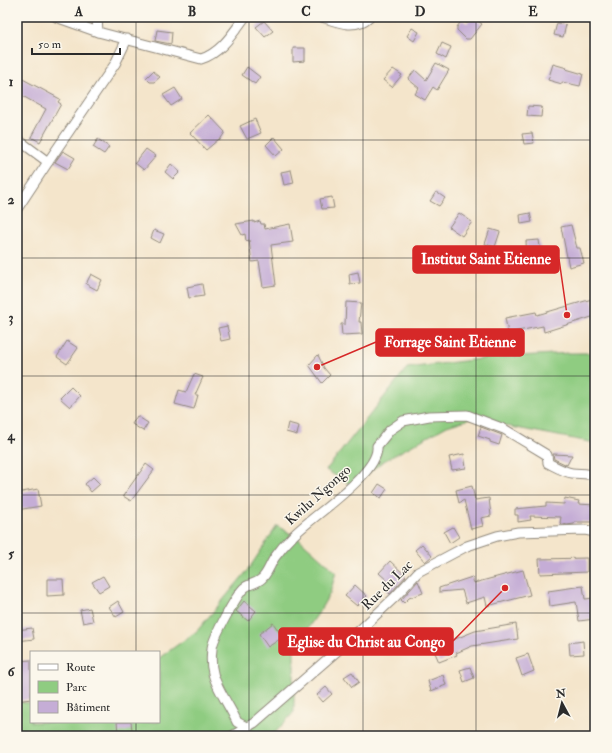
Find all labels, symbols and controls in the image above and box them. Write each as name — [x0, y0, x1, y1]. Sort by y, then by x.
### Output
text: A — [74, 4, 84, 20]
text: B — [188, 4, 196, 20]
text: C — [301, 4, 311, 20]
text: D — [415, 4, 426, 20]
text: E — [528, 4, 538, 20]
scale bar — [32, 30, 120, 56]
text: 50 m — [38, 37, 62, 52]
text: 1 — [9, 74, 14, 90]
text: 2 — [8, 192, 15, 208]
callout: Institut Saint Etienne — [413, 246, 559, 273]
text: Institut Saint Etienne — [421, 250, 552, 269]
text: 3 — [9, 310, 14, 326]
callout: Forrage Saint Etienne — [376, 329, 524, 356]
text: Forrage Saint Etienne — [384, 333, 517, 353]
text: 4 — [6, 428, 15, 444]
street label: Kwilu Ngongo — [282, 461, 354, 529]
text: 5 — [8, 546, 14, 562]
street label: Rue du Lac — [358, 556, 416, 614]
callout: Eglise du Christ au Congo — [279, 628, 453, 655]
text: Eglise du Christ au Congo — [287, 633, 446, 653]
legend — [30, 651, 160, 723]
text: Route — [66, 660, 95, 675]
text: 6 — [8, 664, 16, 680]
text: Parc — [66, 680, 87, 695]
north arrow — [542, 683, 582, 723]
text: N — [554, 686, 568, 701]
text: Bâtiment — [66, 700, 110, 715]

